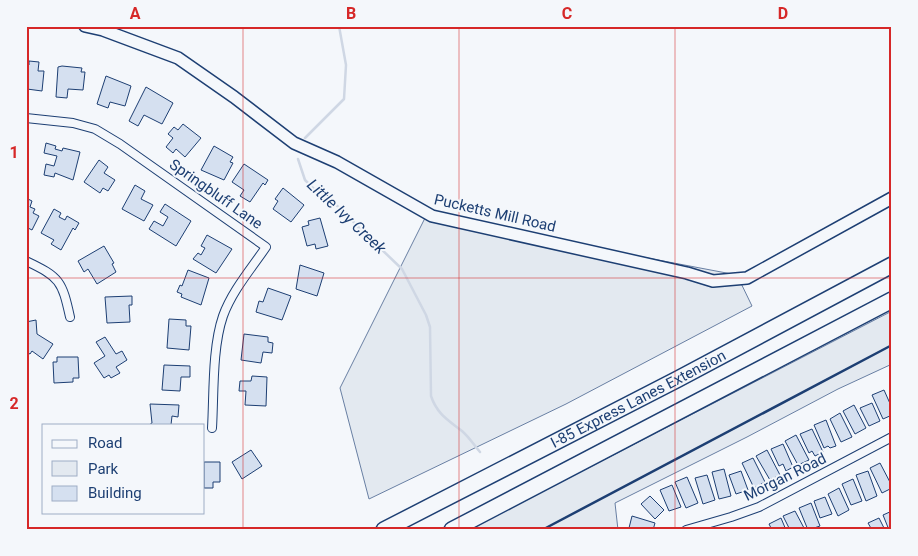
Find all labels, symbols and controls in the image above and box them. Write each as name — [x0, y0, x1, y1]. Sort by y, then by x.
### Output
text: A — [130, 4, 141, 23]
text: B — [346, 4, 356, 23]
text: C — [562, 4, 572, 23]
text: D — [778, 4, 788, 23]
text: 1 — [9, 143, 19, 162]
street label: Springbluff Lane — [166, 155, 266, 233]
water label: Little Ivy Creek — [303, 175, 391, 258]
street label: Pucketts Mill Road — [432, 190, 558, 236]
street label: I-85 Express Lanes Extension — [548, 346, 729, 452]
text: 2 — [9, 394, 19, 413]
legend — [42, 424, 205, 514]
text: Road — [88, 434, 122, 452]
street label: Morgan Road — [741, 449, 829, 505]
text: Park — [88, 460, 119, 478]
text: Building — [88, 484, 142, 502]

